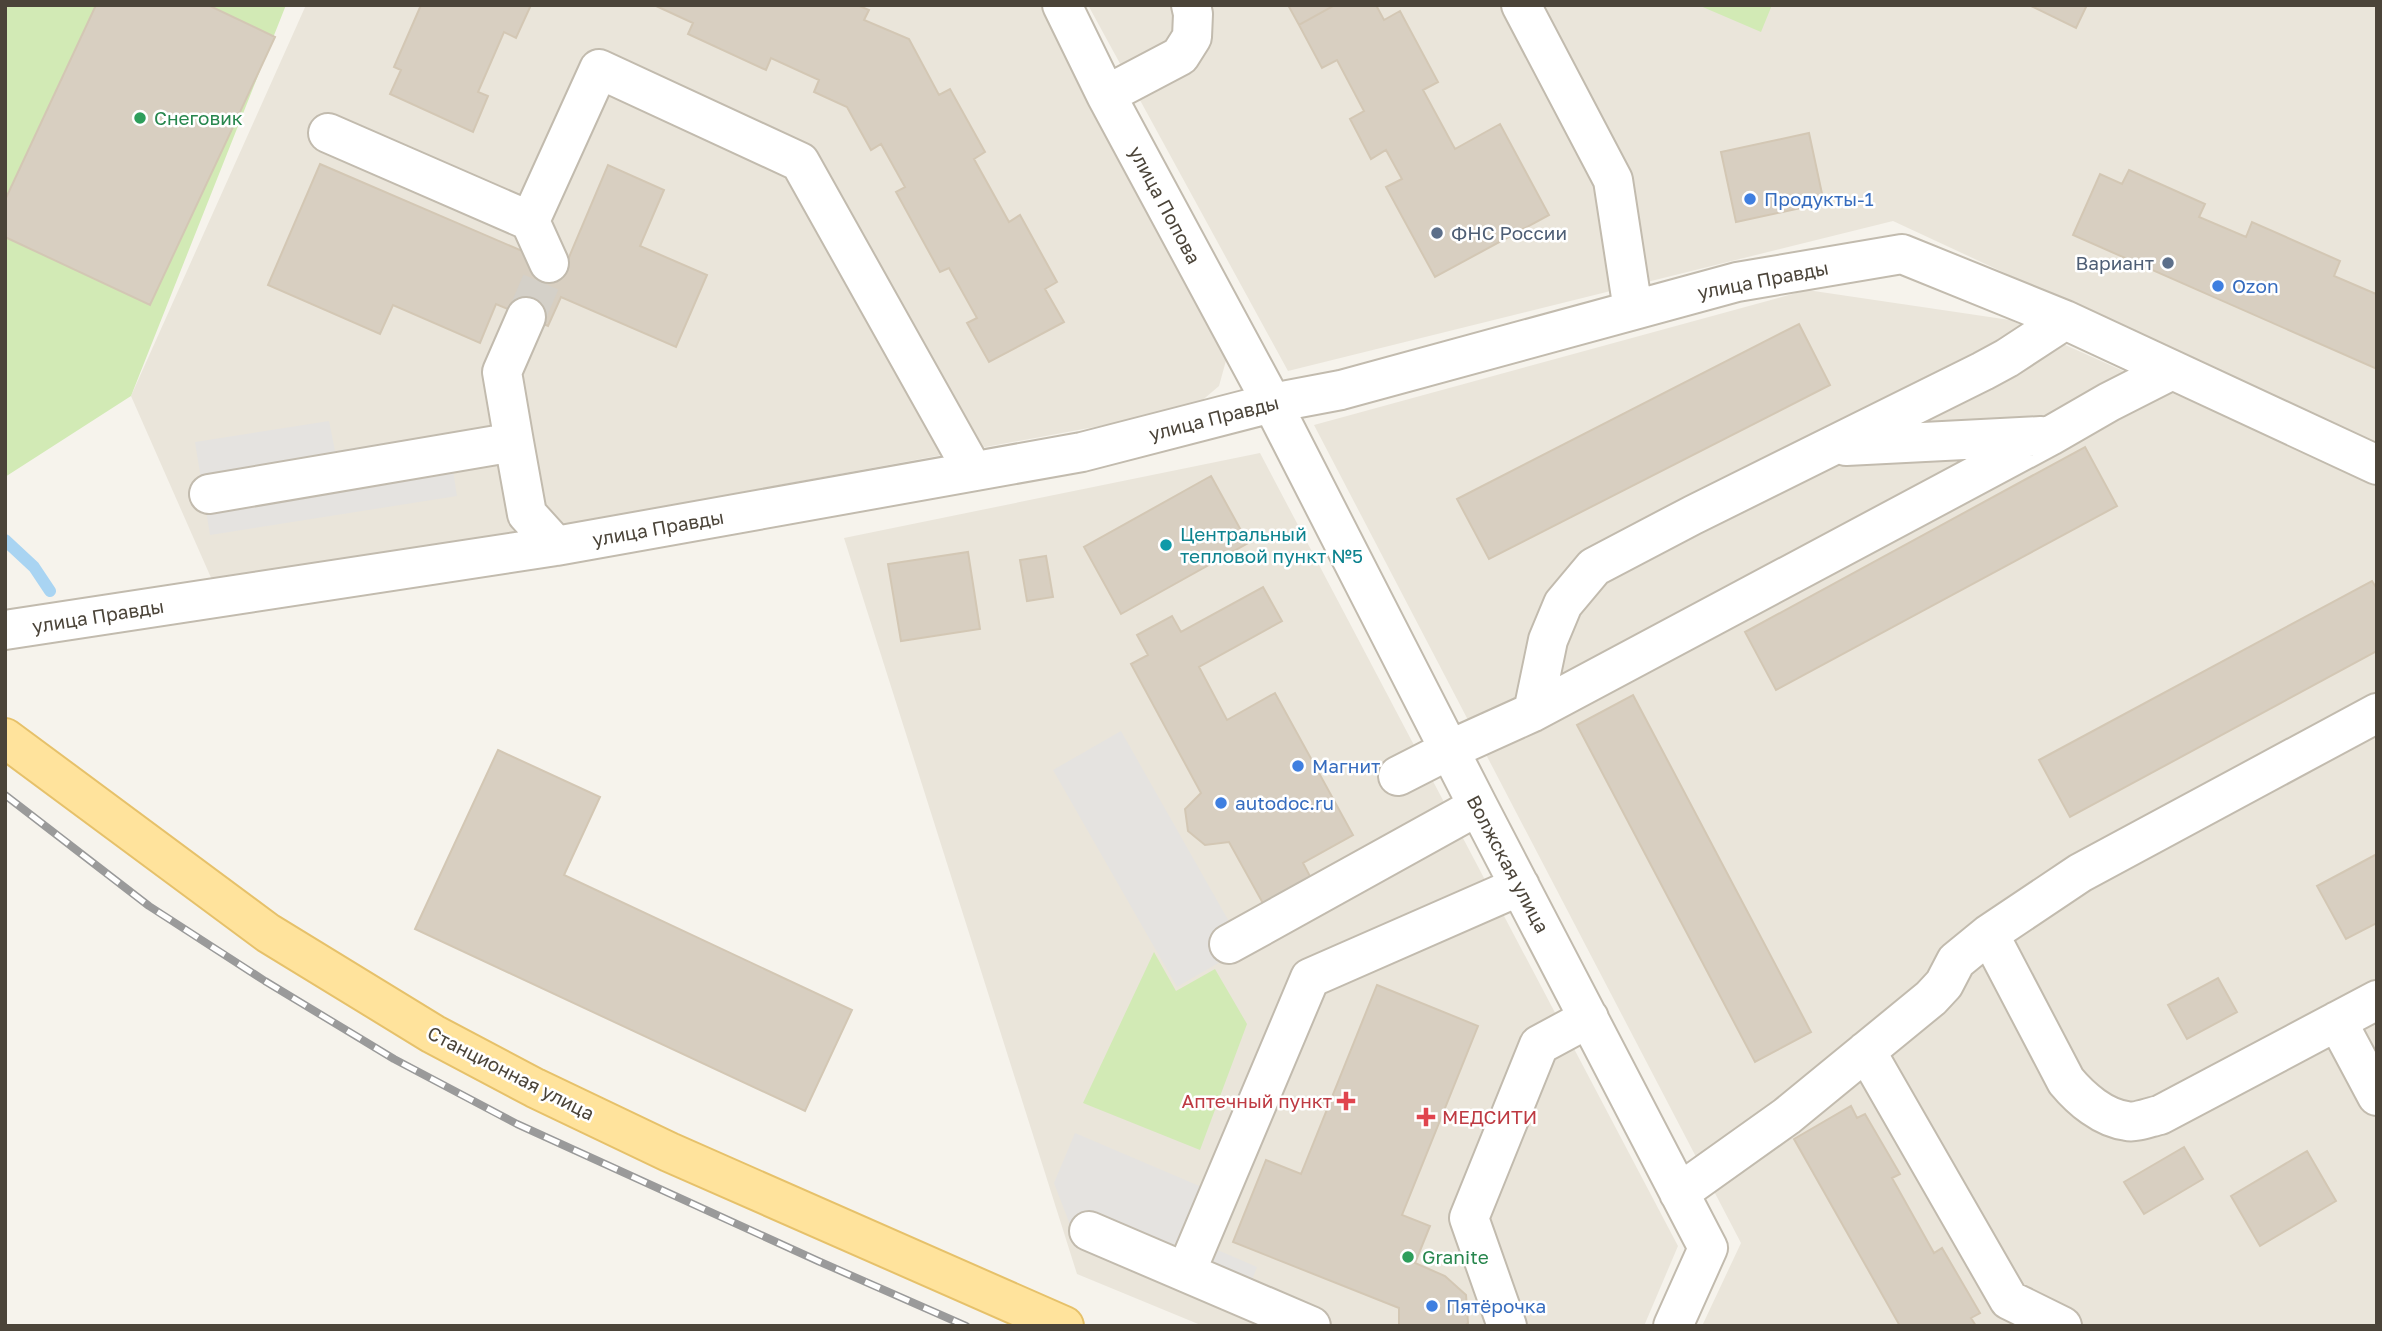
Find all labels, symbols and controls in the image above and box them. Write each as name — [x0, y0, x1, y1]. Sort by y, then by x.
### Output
place label: Снеговик — [154, 106, 243, 129]
marker: Снеговик — [132, 110, 148, 126]
street label: улица Попова — [1125, 142, 1206, 268]
place label: Продукты-1 — [1764, 187, 1874, 210]
marker: Продукты-1 — [1742, 191, 1758, 207]
place label: ФНС России — [1451, 221, 1567, 244]
marker: ФНС России — [1429, 225, 1445, 241]
place label: Вариант — [2076, 251, 2154, 274]
marker: Вариант — [2160, 255, 2176, 271]
street label: улица Правды — [1695, 256, 1830, 304]
place label: Ozon — [2232, 274, 2279, 297]
marker: Ozon — [2210, 278, 2226, 294]
street label: улица Правды — [1146, 390, 1281, 445]
street label: улица Правды — [590, 505, 725, 550]
place label: Центральный тепловой пункт №5 — [1180, 522, 1363, 567]
marker: Центральный тепловой пункт №5 — [1158, 537, 1174, 553]
street label: улица Правды — [30, 594, 166, 637]
place label: Магнит — [1312, 754, 1380, 777]
marker: Магнит — [1290, 758, 1306, 774]
place label: autodoc.ru — [1235, 791, 1334, 814]
street label: Волжская улица — [1462, 791, 1554, 937]
marker: autodoc.ru — [1213, 795, 1229, 811]
street label: Станционная улица — [424, 1021, 598, 1125]
place label: Аптечный пункт — [1182, 1089, 1332, 1112]
marker: Аптечный пункт — [1338, 1093, 1354, 1109]
place label: МЕДСИТИ — [1442, 1105, 1537, 1128]
marker: МЕДСИТИ — [1416, 1107, 1436, 1127]
place label: Granite — [1422, 1245, 1489, 1268]
marker: Granite — [1400, 1249, 1416, 1265]
place label: Пятёрочка — [1446, 1294, 1546, 1317]
marker: Пятёрочка — [1424, 1298, 1440, 1314]

